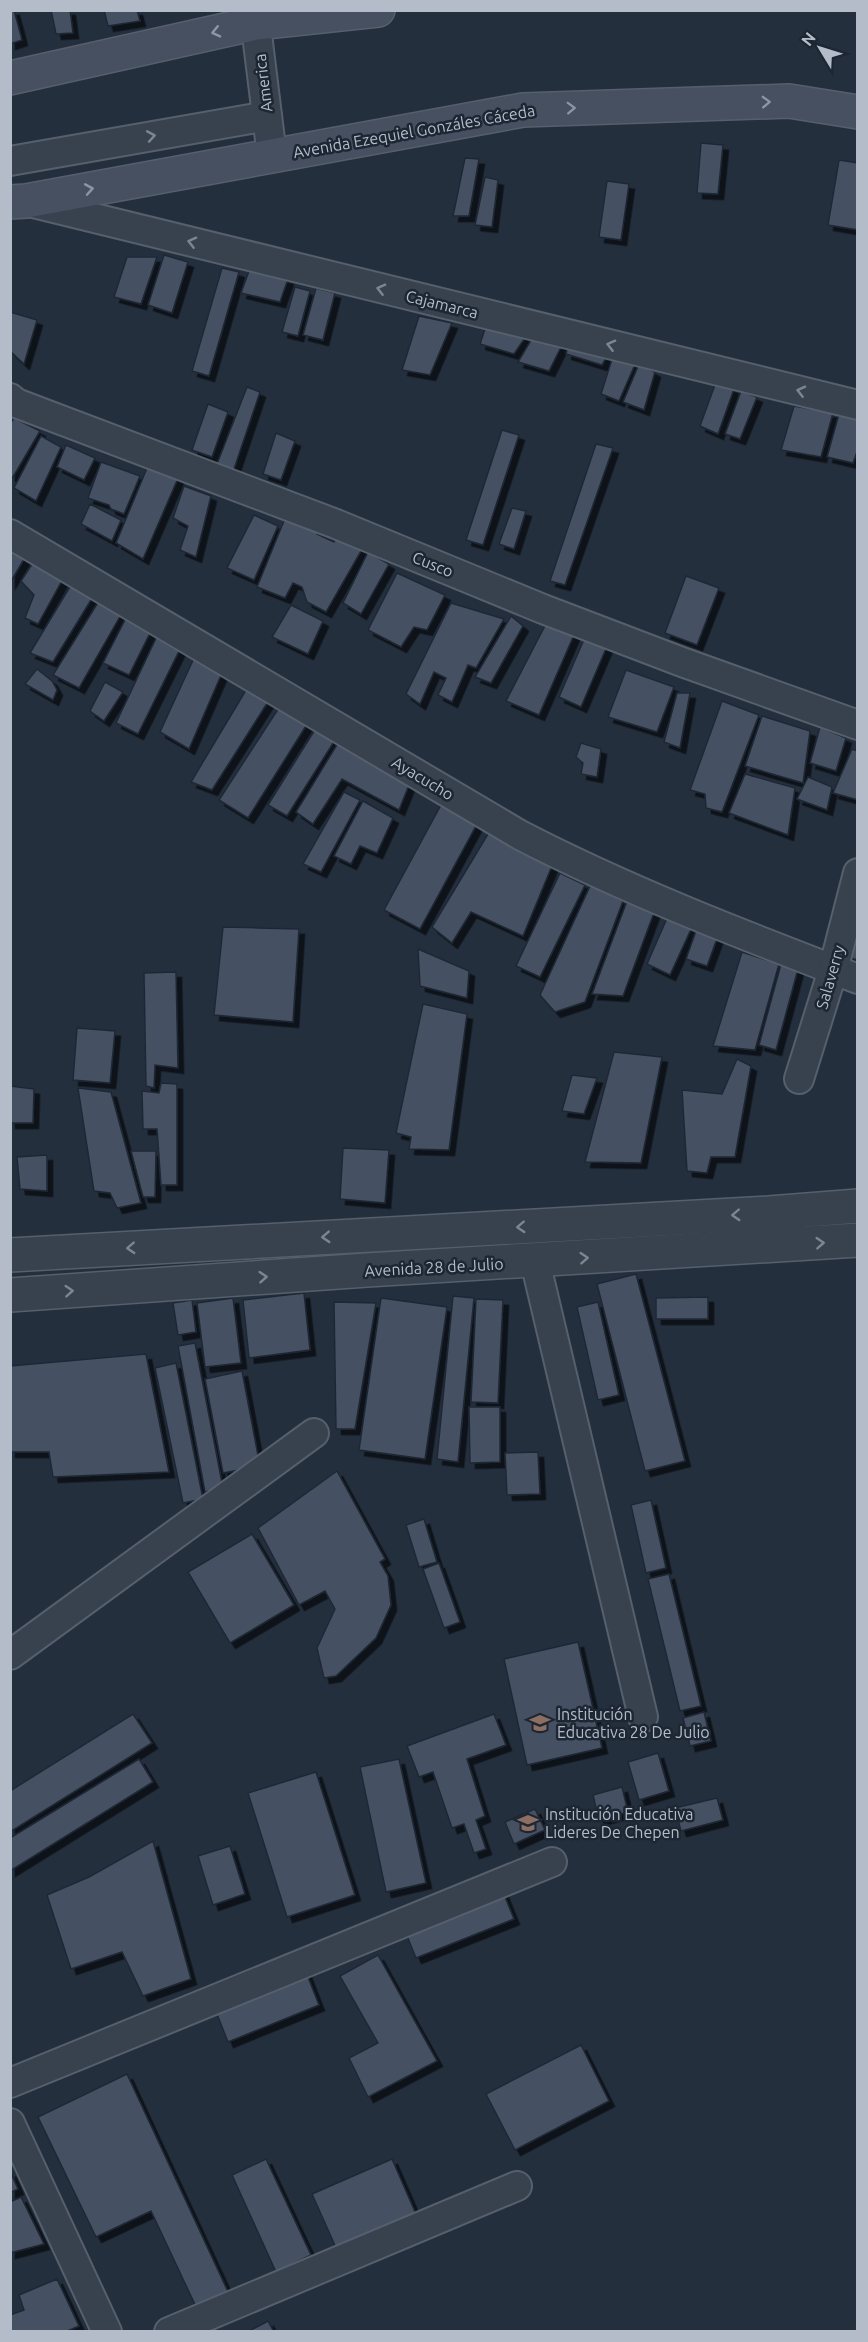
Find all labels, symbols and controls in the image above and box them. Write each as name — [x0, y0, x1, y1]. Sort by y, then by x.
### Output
north arrow — [790, 18, 850, 78]
one-way arrow — [212, 25, 222, 38]
text: N — [797, 29, 819, 49]
street label: America — [250, 53, 276, 113]
one-way arrow — [761, 95, 770, 108]
street label: Avenida Ezequiel Gonzáles Cáceda — [292, 101, 536, 161]
one-way arrow — [566, 102, 575, 114]
one-way arrow — [145, 130, 155, 143]
one-way arrow — [84, 184, 94, 196]
one-way arrow — [187, 237, 197, 250]
one-way arrow — [376, 284, 386, 297]
street label: Cajamarca — [404, 286, 480, 322]
one-way arrow — [606, 340, 616, 353]
one-way arrow — [796, 386, 806, 399]
street label: Cusco — [410, 548, 456, 580]
street label: Ayacucho — [389, 753, 457, 803]
street label: Salaverry — [812, 943, 848, 1011]
one-way arrow — [732, 1208, 741, 1221]
one-way arrow — [516, 1220, 525, 1233]
one-way arrow — [321, 1231, 330, 1244]
one-way arrow — [816, 1236, 825, 1249]
one-way arrow — [127, 1241, 136, 1254]
one-way arrow — [579, 1252, 588, 1265]
street label: Avenida 28 de Julio — [364, 1254, 504, 1280]
one-way arrow — [259, 1271, 268, 1284]
one-way arrow — [64, 1285, 73, 1298]
place label: Institución Educativa 28 De Julio — [557, 1705, 710, 1741]
school or university icon: Institución Educativa 28 De Julio — [528, 1711, 552, 1735]
place label: Institución Educativa Lideres De Chepen — [545, 1805, 693, 1841]
school or university icon: Institución Educativa Lideres De Chepen — [516, 1811, 540, 1835]

